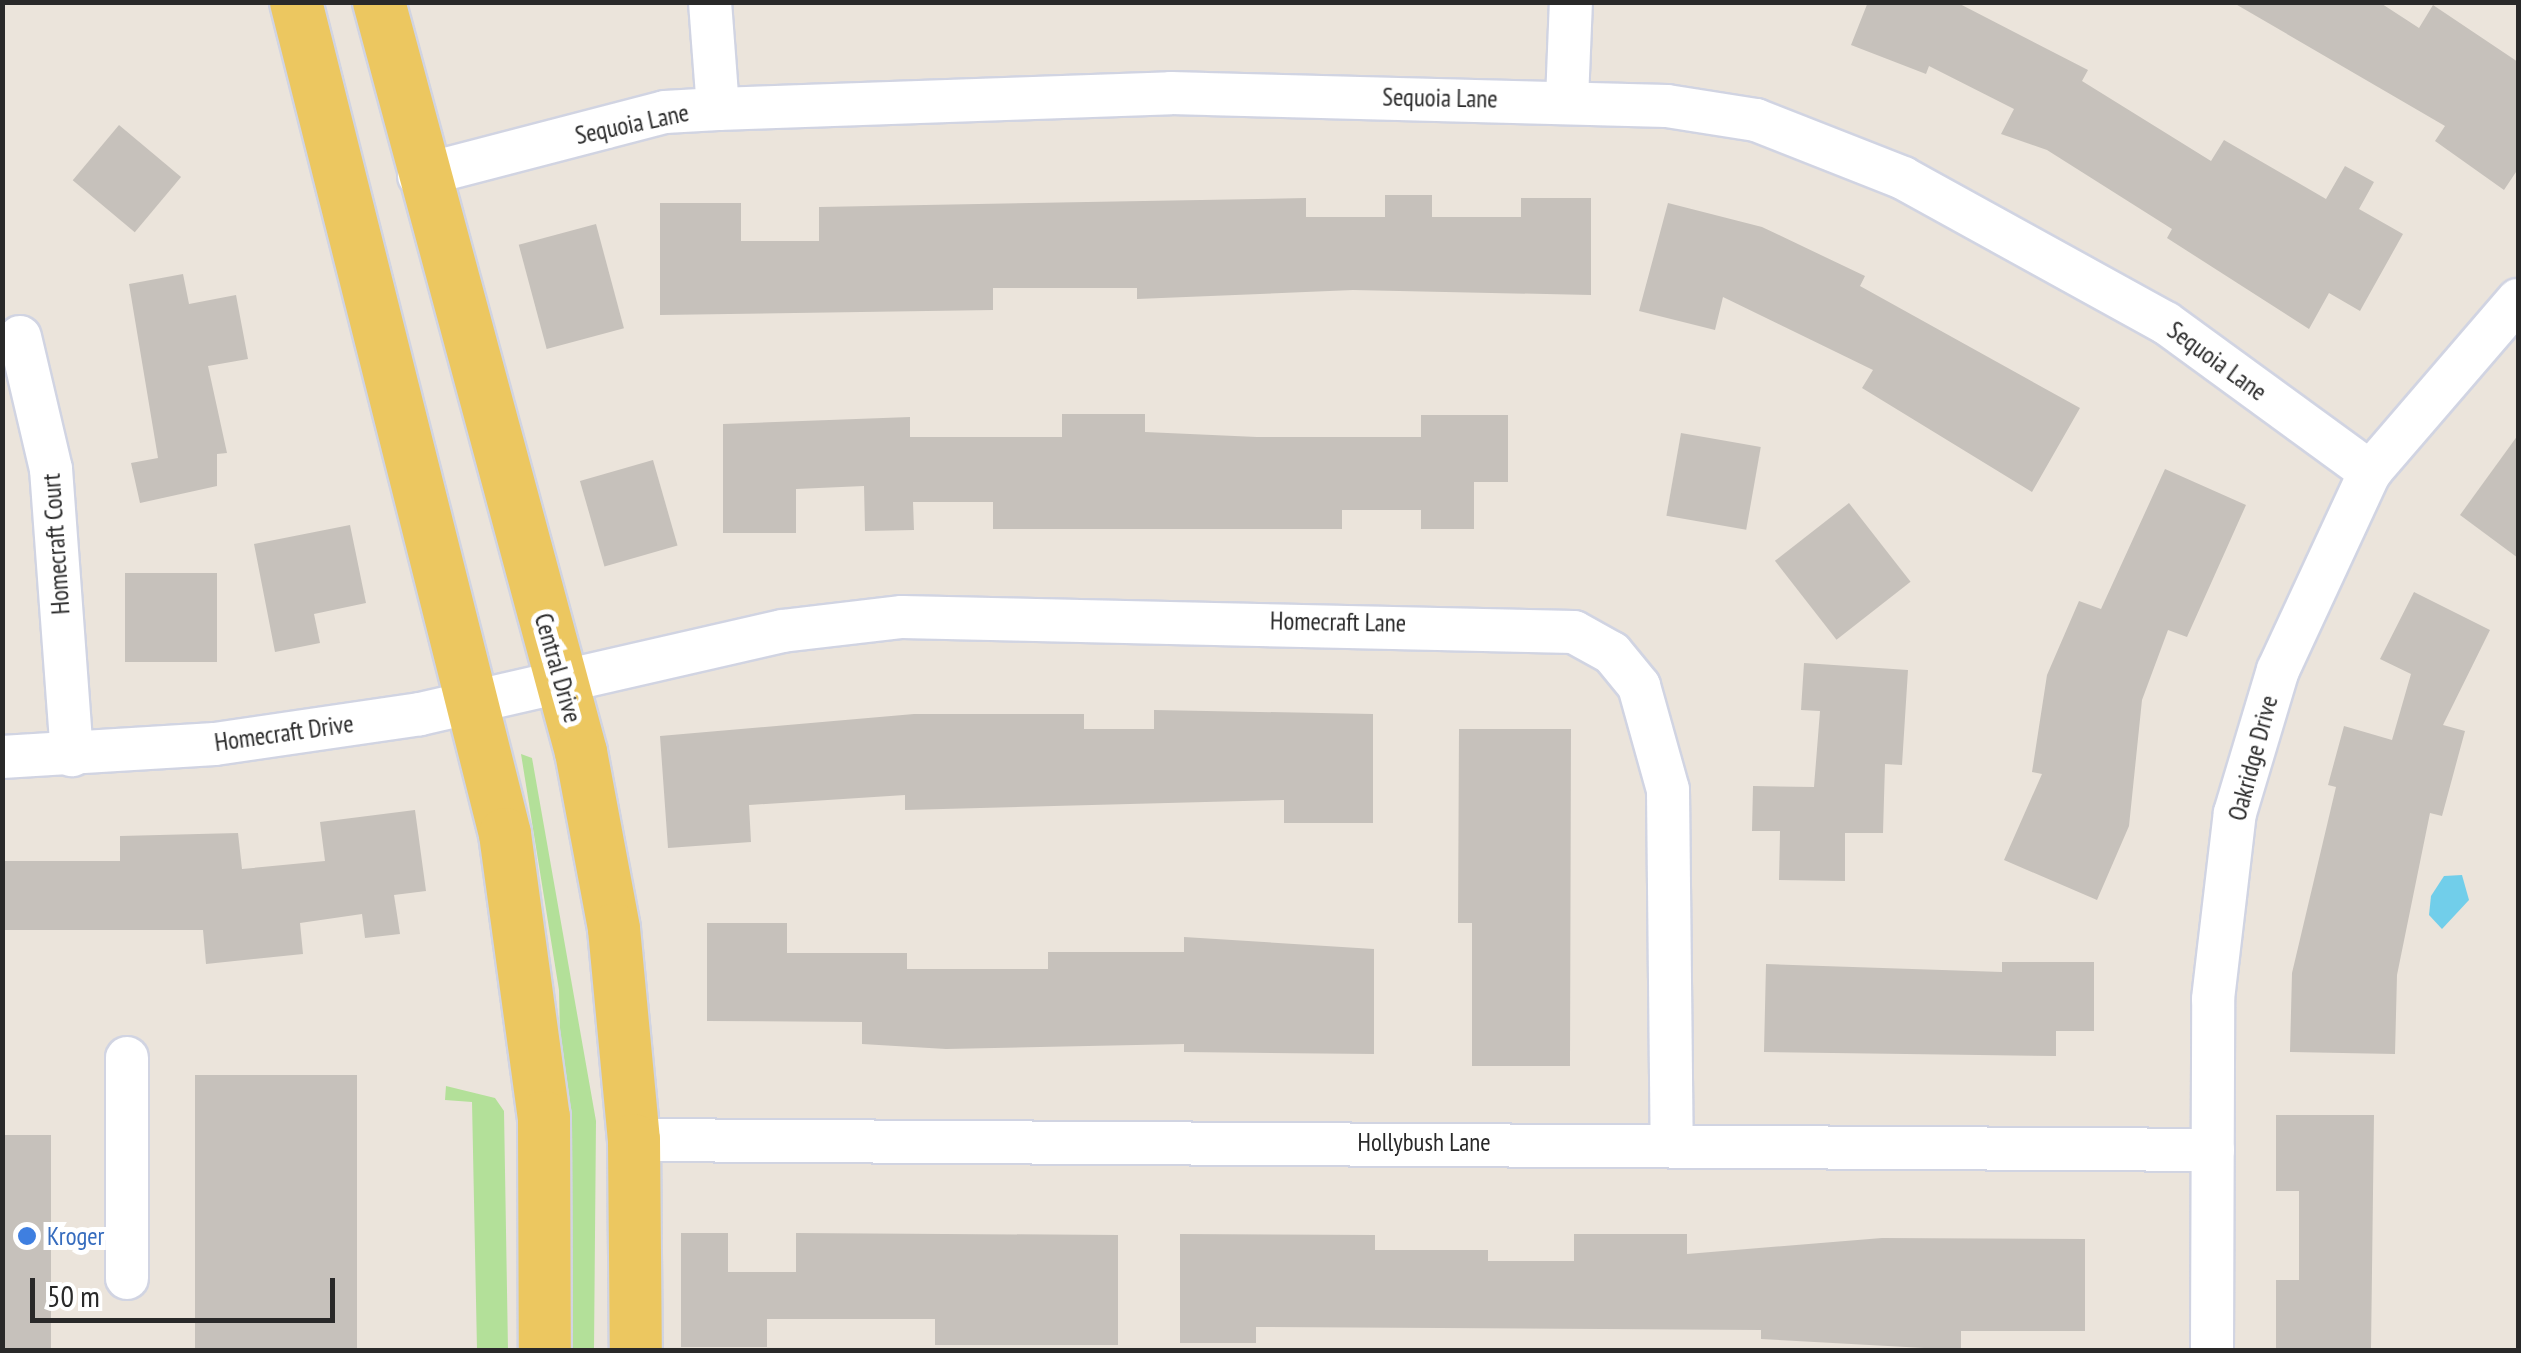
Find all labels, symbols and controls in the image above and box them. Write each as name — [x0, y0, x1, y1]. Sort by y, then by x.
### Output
street label: Sequoia Lane — [1382, 82, 1498, 114]
street label: Sequoia Lane — [572, 97, 692, 151]
street label: Sequoia Lane — [2162, 315, 2272, 407]
street label: Homecraft Court — [36, 472, 76, 616]
street label: Homecraft Lane — [1270, 606, 1406, 638]
street label: Central Drive — [528, 610, 588, 726]
street label: Oakridge Drive — [2222, 692, 2284, 824]
street label: Homecraft Drive — [213, 708, 355, 758]
street label: Hollybush Lane — [1357, 1127, 1491, 1157]
place label: Kroger — [47, 1221, 104, 1251]
marker: Kroger — [16, 1225, 38, 1247]
scale bar — [35, 1258, 340, 1320]
text: 50 m — [47, 1276, 100, 1315]

